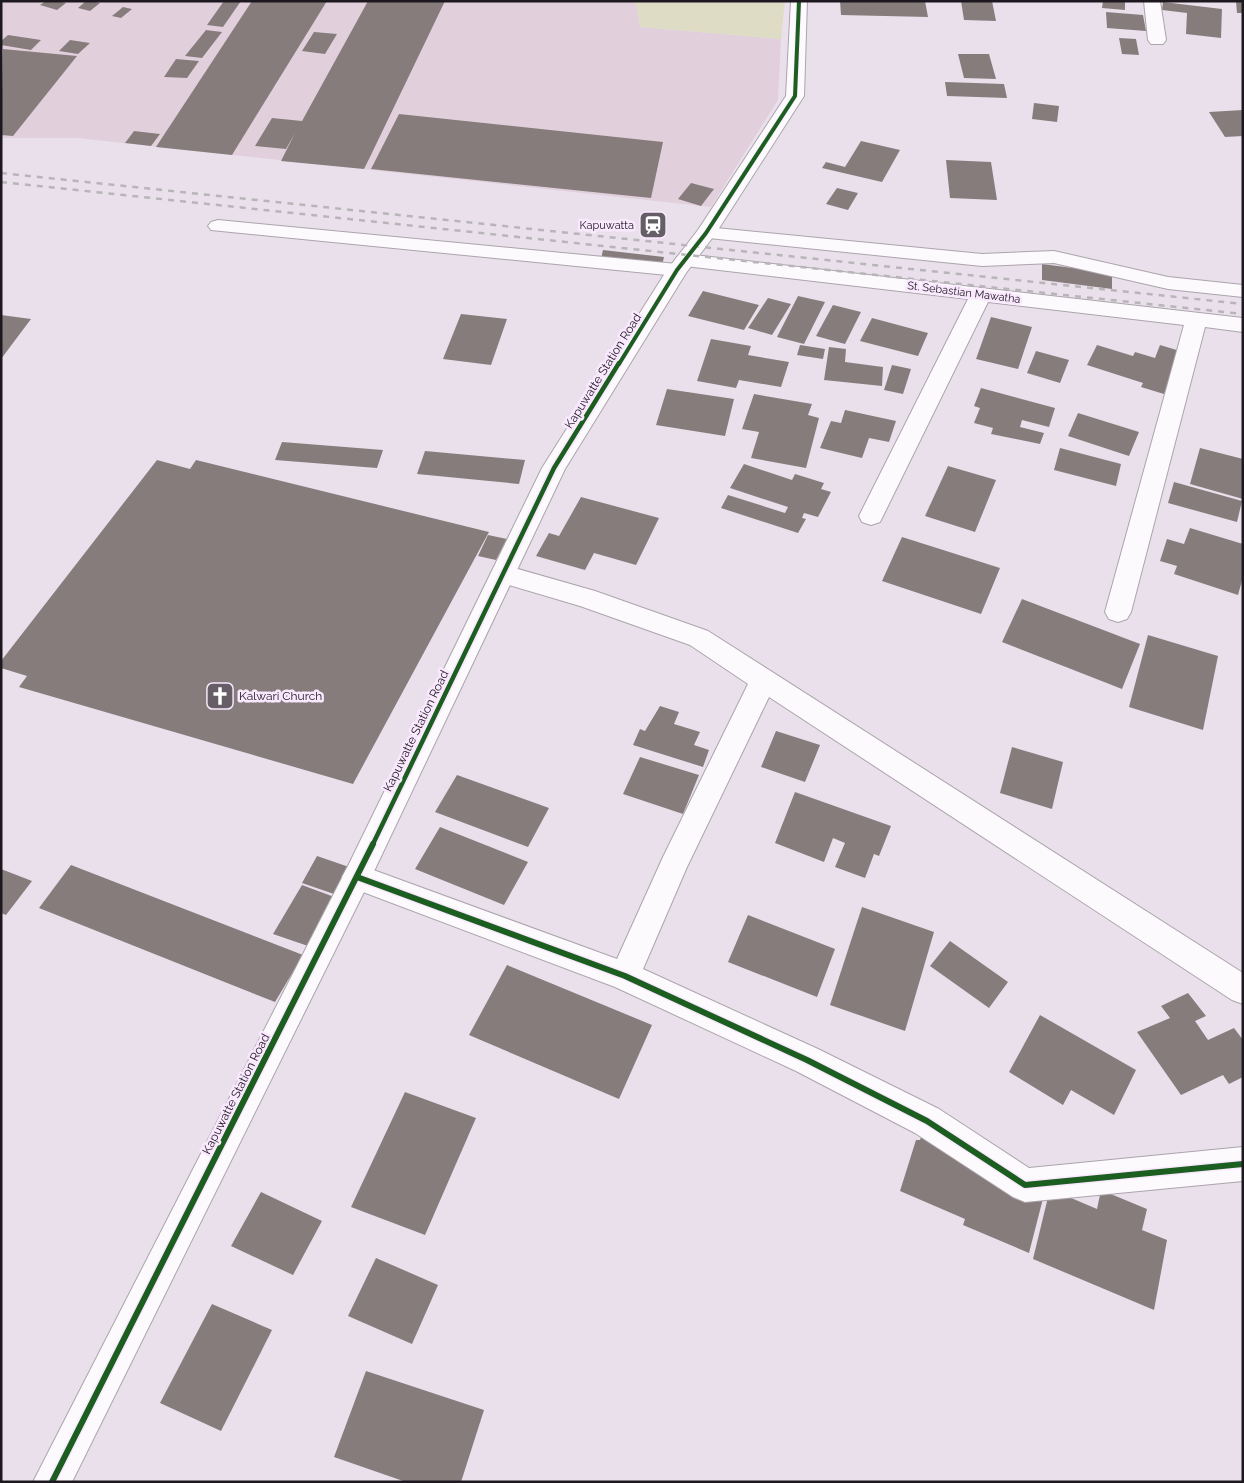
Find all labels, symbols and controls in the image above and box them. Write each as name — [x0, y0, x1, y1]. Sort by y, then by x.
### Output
station icon: Kapuwatta — [638, 210, 668, 240]
place label: Kapuwatta — [579, 219, 634, 232]
street label: St. Sebastian Mawatha — [907, 279, 1021, 306]
street label: Kapuwatte Station Road — [562, 311, 644, 431]
street label: Kapuwatte Station Road — [381, 668, 451, 794]
church icon: Kalwari Church — [205, 681, 235, 711]
place label: Kalwari Church — [239, 689, 322, 703]
street label: Kapuwatte Station Road — [200, 1031, 272, 1157]

